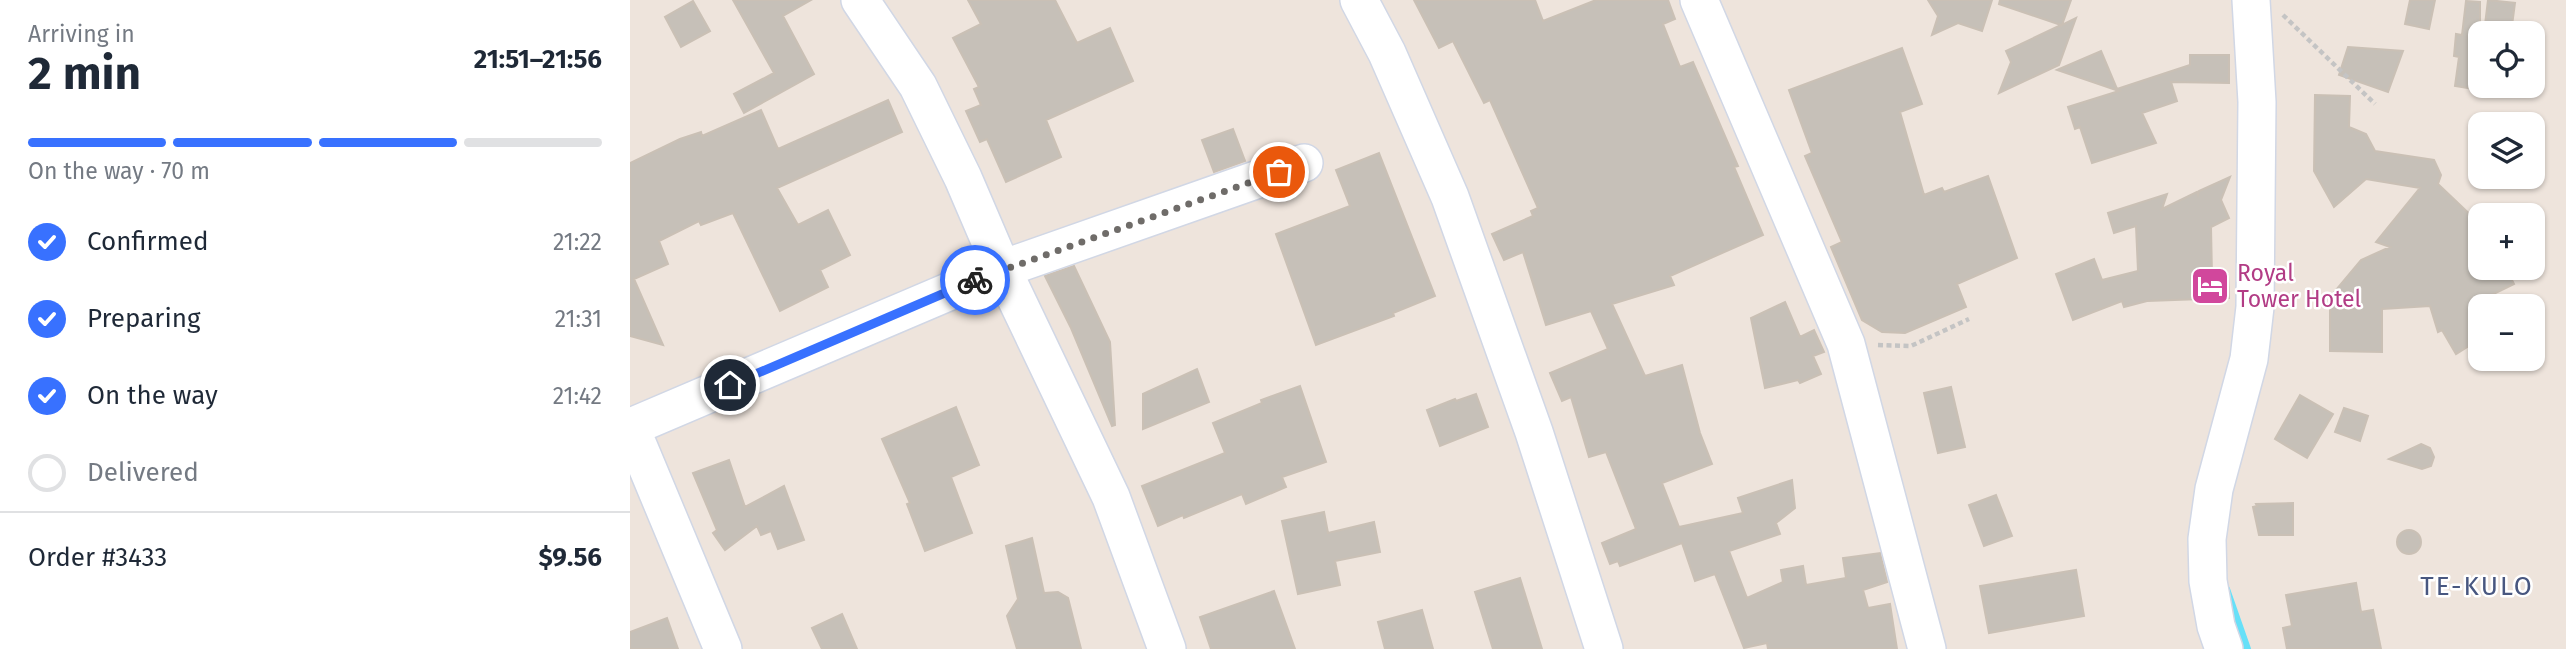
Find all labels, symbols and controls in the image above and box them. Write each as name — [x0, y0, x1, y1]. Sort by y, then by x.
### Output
text: Arriving in — [28, 20, 135, 48]
map controls — [2468, 21, 2545, 371]
button: locate — [2468, 21, 2545, 98]
text: 21:51–21:56 — [474, 44, 602, 75]
text: 2 min — [28, 46, 141, 101]
button: layers — [2468, 112, 2545, 189]
pin — [1249, 142, 1309, 202]
icon: bag — [1260, 153, 1298, 191]
text: On the way · 70 m — [28, 157, 210, 185]
button: + — [2468, 203, 2545, 280]
icon: check — [28, 223, 66, 261]
text: Confirmed — [87, 226, 208, 257]
text: 21:22 — [553, 228, 602, 256]
courier — [940, 245, 1010, 315]
place label: Royal Tower Hotel — [2237, 259, 2362, 313]
icon: bike — [956, 261, 994, 299]
hotel icon: Royal Tower Hotel — [2189, 265, 2231, 307]
button: − — [2468, 294, 2545, 371]
icon: check — [28, 300, 66, 338]
text: Preparing — [87, 303, 200, 334]
text: 21:31 — [555, 305, 602, 333]
pin — [700, 355, 760, 415]
icon: home — [711, 366, 749, 404]
icon: check — [28, 377, 66, 415]
text: On the way — [87, 380, 218, 411]
text: 21:42 — [553, 382, 602, 410]
text: Delivered — [87, 457, 199, 488]
text: Order #3433 — [28, 542, 167, 573]
text: $9.56 — [538, 542, 602, 573]
district label: TE-KULO — [2420, 571, 2534, 602]

